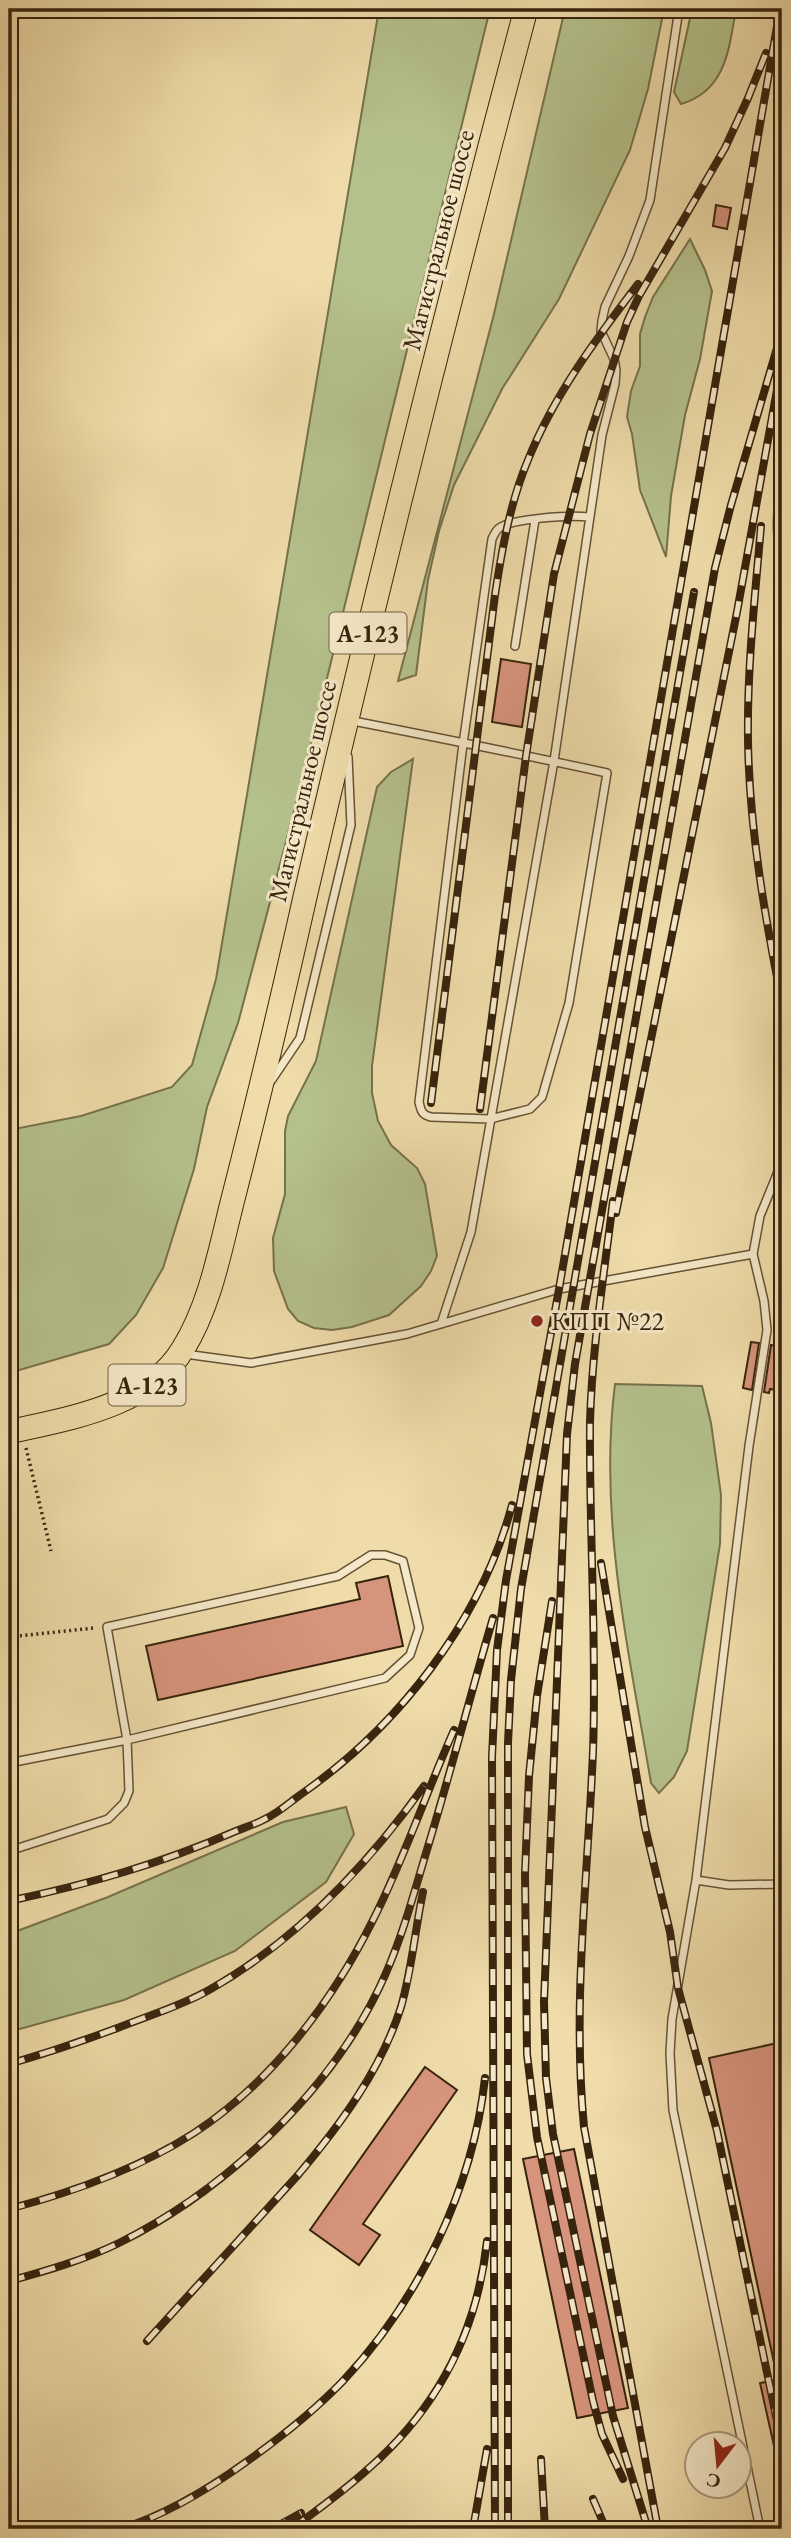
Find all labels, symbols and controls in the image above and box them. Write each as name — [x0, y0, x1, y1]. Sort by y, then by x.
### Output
street label: Магистральное шоссе — [394, 126, 482, 354]
road number: А-123 — [330, 612, 406, 654]
street label: Магистральное шоссе — [260, 677, 344, 905]
place label: КПП №22 — [551, 1304, 664, 1338]
marker: КПП №22 — [529, 1313, 545, 1329]
road number: А-123 — [108, 1364, 186, 1406]
north arrow — [682, 2430, 752, 2500]
text: С — [704, 2467, 723, 2495]

